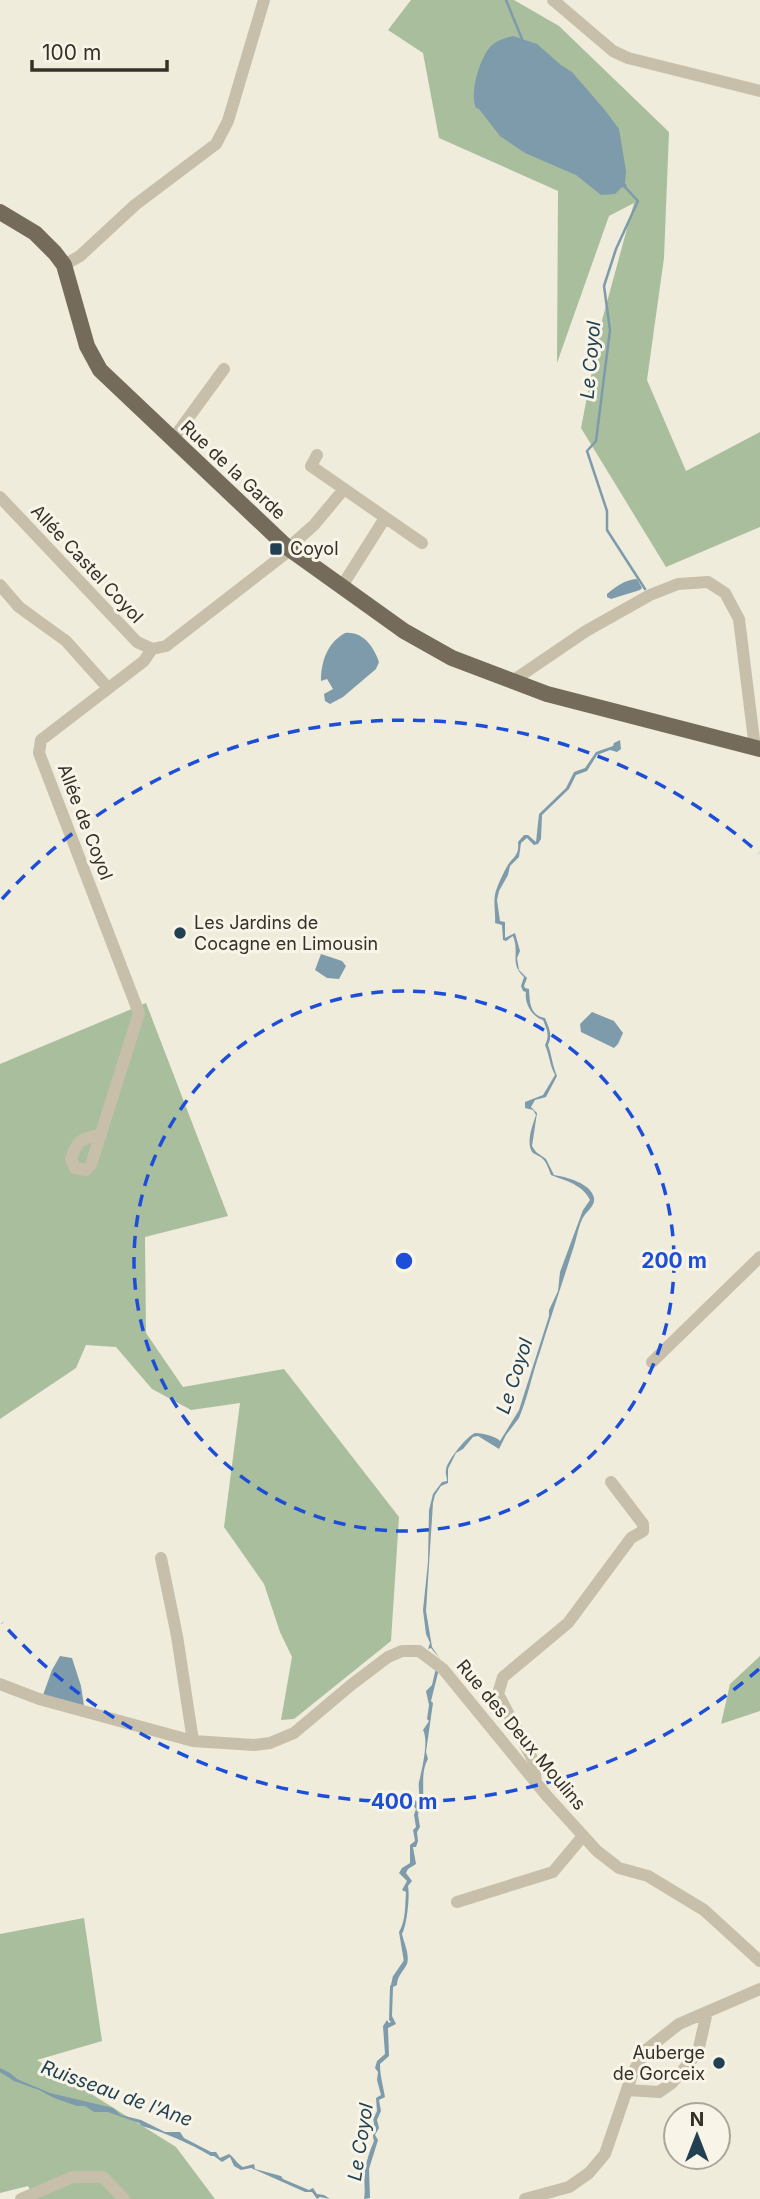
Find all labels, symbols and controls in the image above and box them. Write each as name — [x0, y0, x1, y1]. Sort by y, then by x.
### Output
scale bar — [32, 28, 166, 72]
text: 100 m — [42, 40, 101, 65]
water label: Le Coyol — [576, 320, 605, 400]
street label: Rue de la Garde — [177, 416, 290, 523]
street label: Allée Castel Coyol — [27, 500, 148, 627]
place label: Coyol — [290, 538, 339, 559]
marker: Coyol — [268, 541, 284, 557]
street label: Allée de Coyol — [54, 761, 117, 883]
place label: Les Jardins de Cocagne en Limousin — [194, 912, 378, 954]
marker: Les Jardins de Cocagne en Limousin — [172, 925, 188, 941]
text: 200 m — [641, 1248, 707, 1273]
centre of rings — [392, 1249, 416, 1273]
water label: Le Coyol — [491, 1335, 538, 1417]
street label: Rue des Deux Moulins — [452, 1655, 590, 1814]
text: 400 m — [371, 1789, 437, 1814]
place label: Auberge de Gorceix — [613, 2042, 705, 2084]
water label: Ruisseau de l'Ane — [38, 2055, 196, 2132]
marker: Auberge de Gorceix — [711, 2055, 727, 2071]
water label: Le Coyol — [343, 2101, 378, 2183]
north arrow — [662, 2101, 732, 2171]
text: N — [690, 2108, 704, 2131]

